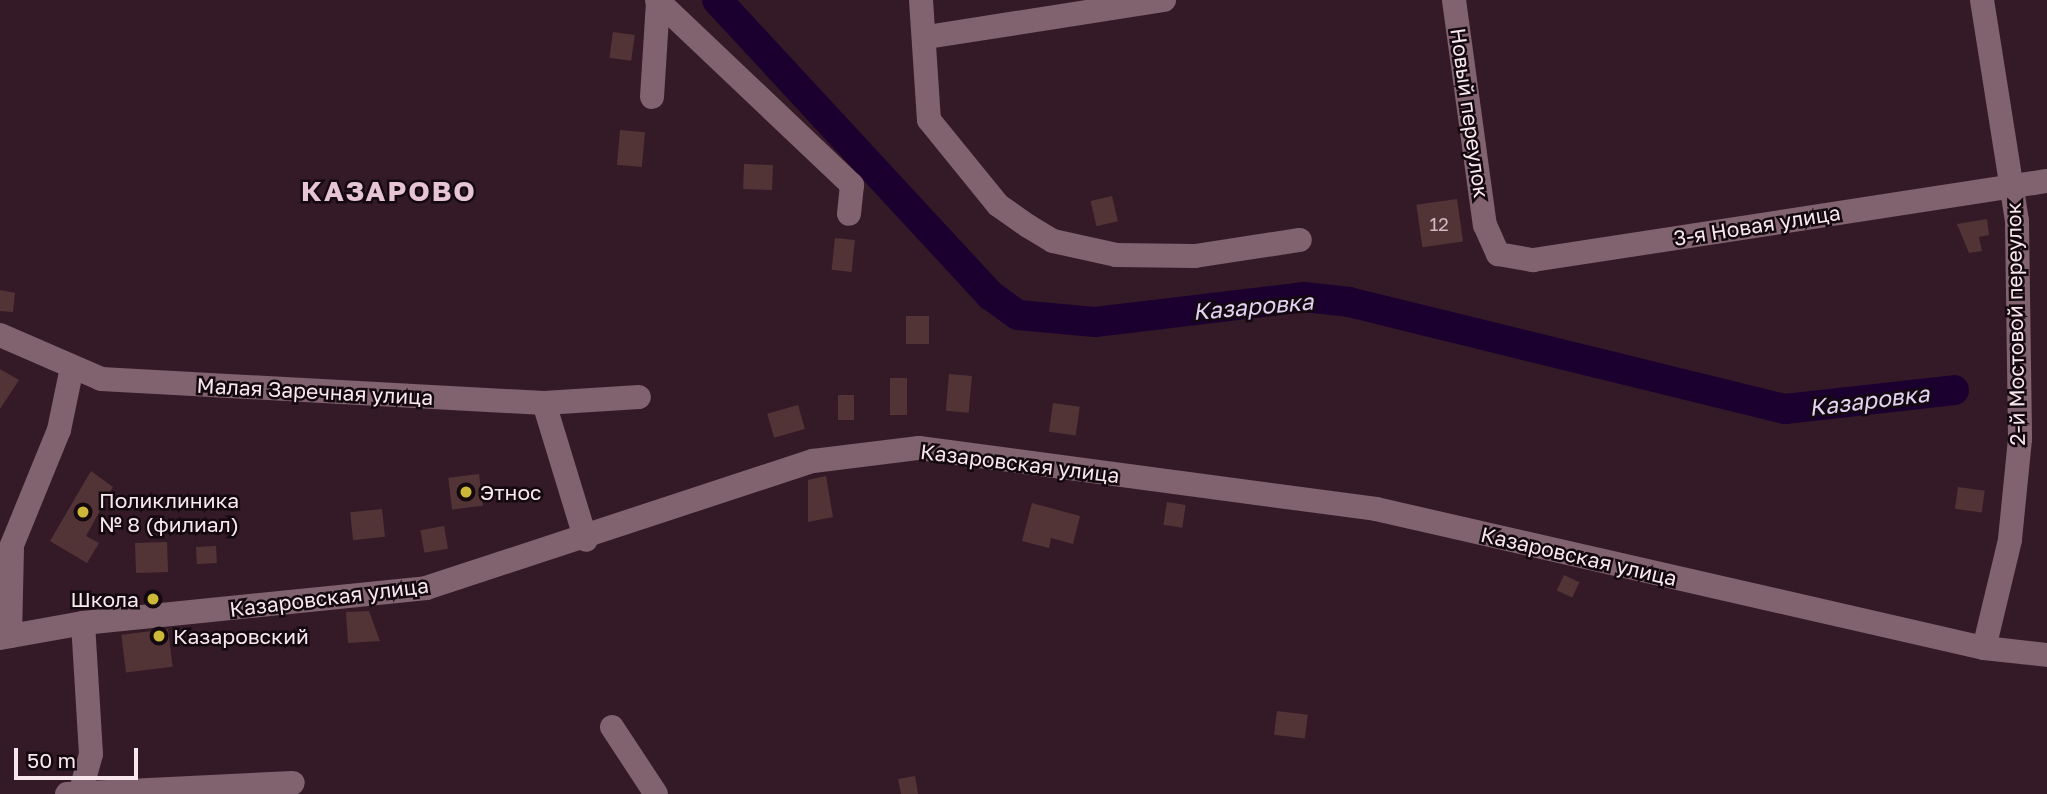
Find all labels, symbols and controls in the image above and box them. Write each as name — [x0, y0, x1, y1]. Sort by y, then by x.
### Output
street label: Новый переулок — [1446, 26, 1494, 200]
district label: КАЗАРОВО — [302, 174, 476, 208]
street label: 3-я Новая улица — [1672, 199, 1842, 251]
street label: 2-й Мостовой переулок — [2000, 202, 2030, 446]
house number: 12 — [1429, 213, 1449, 235]
water label: Казаровка — [1192, 287, 1314, 325]
street label: Малая Заречная улица — [196, 372, 434, 410]
water label: Казаровка — [1807, 379, 1931, 421]
street label: Казаровская улица — [919, 438, 1121, 488]
place label: Этнос — [480, 479, 541, 505]
marker: Этнос — [458, 484, 474, 500]
place label: Поликлиника № 8 (филиал) — [99, 487, 239, 537]
marker: Поликлиника № 8 (филиал) — [73, 502, 93, 522]
street label: Казаровская улица — [1478, 521, 1680, 591]
street label: Казаровская улица — [228, 572, 430, 622]
place label: Школа — [70, 586, 139, 612]
marker: Школа — [145, 591, 161, 607]
place label: Казаровский — [173, 623, 309, 649]
marker: Казаровский — [151, 628, 167, 644]
scale bar — [18, 734, 142, 778]
text: 50 m — [27, 747, 76, 773]

